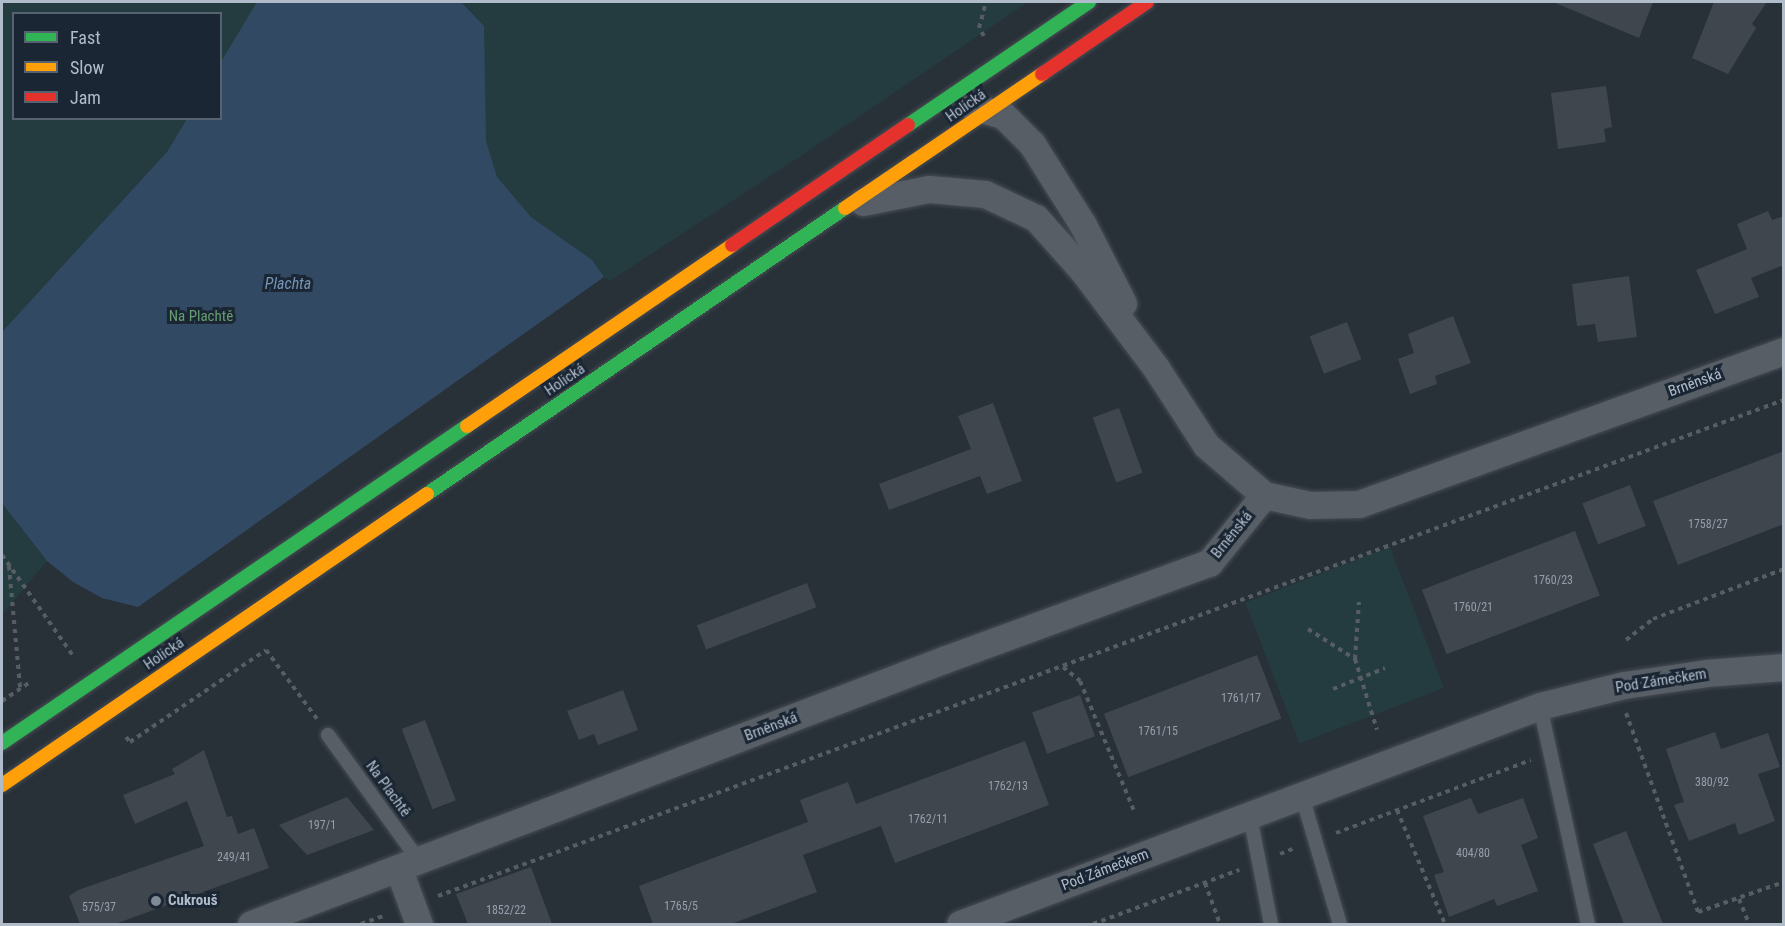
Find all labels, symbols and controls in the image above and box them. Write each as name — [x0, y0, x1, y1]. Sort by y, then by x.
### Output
legend — [12, 12, 222, 120]
text: Fast — [70, 27, 101, 48]
text: Slow — [70, 57, 104, 78]
street label: Holická — [943, 86, 989, 126]
text: Jam — [70, 87, 101, 108]
water label: Plachta — [265, 274, 311, 294]
park label: Na Plachtě — [169, 308, 233, 326]
street label: Holická — [541, 360, 589, 400]
street label: Brněnská — [1666, 365, 1724, 401]
street label: Brněnská — [1208, 508, 1256, 562]
house number: 1758/27 — [1688, 518, 1728, 532]
house number: 1760/23 — [1533, 574, 1573, 588]
house number: 1760/21 — [1453, 601, 1493, 615]
street label: Holická — [140, 634, 188, 674]
street label: Pod Zámečkem — [1614, 665, 1708, 697]
house number: 1761/17 — [1221, 692, 1261, 706]
street label: Brněnská — [742, 709, 800, 745]
house number: 1761/15 — [1138, 725, 1178, 739]
street label: Na Plachtě — [362, 758, 414, 820]
house number: 380/92 — [1695, 776, 1729, 790]
house number: 1762/13 — [988, 780, 1028, 794]
house number: 1762/11 — [908, 813, 948, 827]
house number: 197/1 — [308, 819, 336, 833]
street label: Pod Zámečkem — [1059, 845, 1151, 895]
house number: 404/80 — [1456, 847, 1490, 861]
house number: 249/41 — [217, 851, 251, 865]
place label: Cukrouš — [168, 892, 217, 910]
marker: Cukrouš — [149, 894, 163, 908]
house number: 1765/5 — [664, 900, 698, 914]
house number: 575/37 — [82, 901, 116, 915]
house number: 1852/22 — [486, 904, 526, 918]

